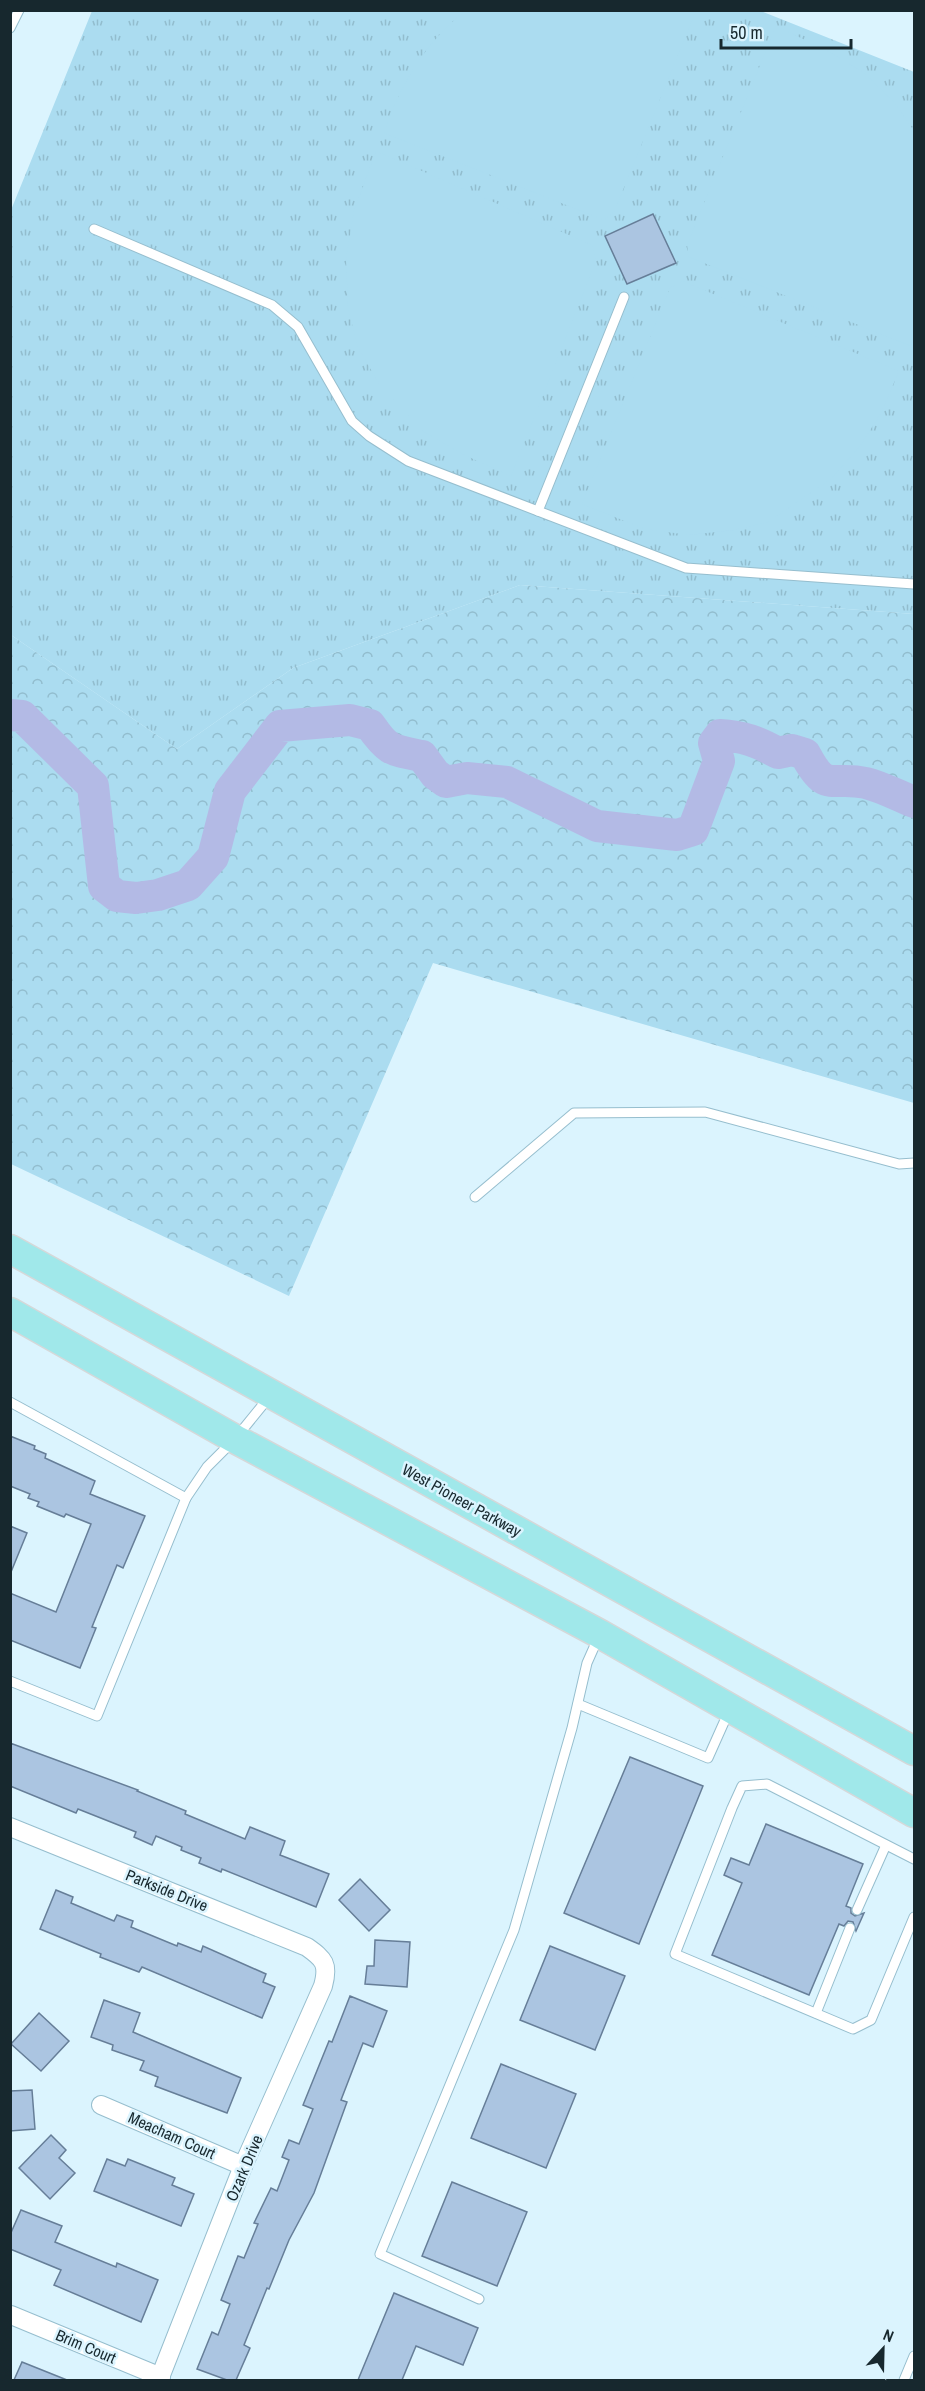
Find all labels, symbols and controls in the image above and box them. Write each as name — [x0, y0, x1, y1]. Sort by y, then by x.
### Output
scale bar — [721, 12, 852, 50]
text: 50 m — [730, 20, 763, 45]
street label: West Pioneer Parkway — [398, 1458, 526, 1542]
street label: Parkside Drive — [123, 1864, 211, 1916]
street label: Meacham Court — [125, 2106, 219, 2164]
street label: Ozark Drive — [220, 2131, 268, 2205]
north arrow — [853, 2319, 913, 2379]
street label: Brim Court — [53, 2323, 120, 2369]
text: N — [880, 2323, 897, 2347]

